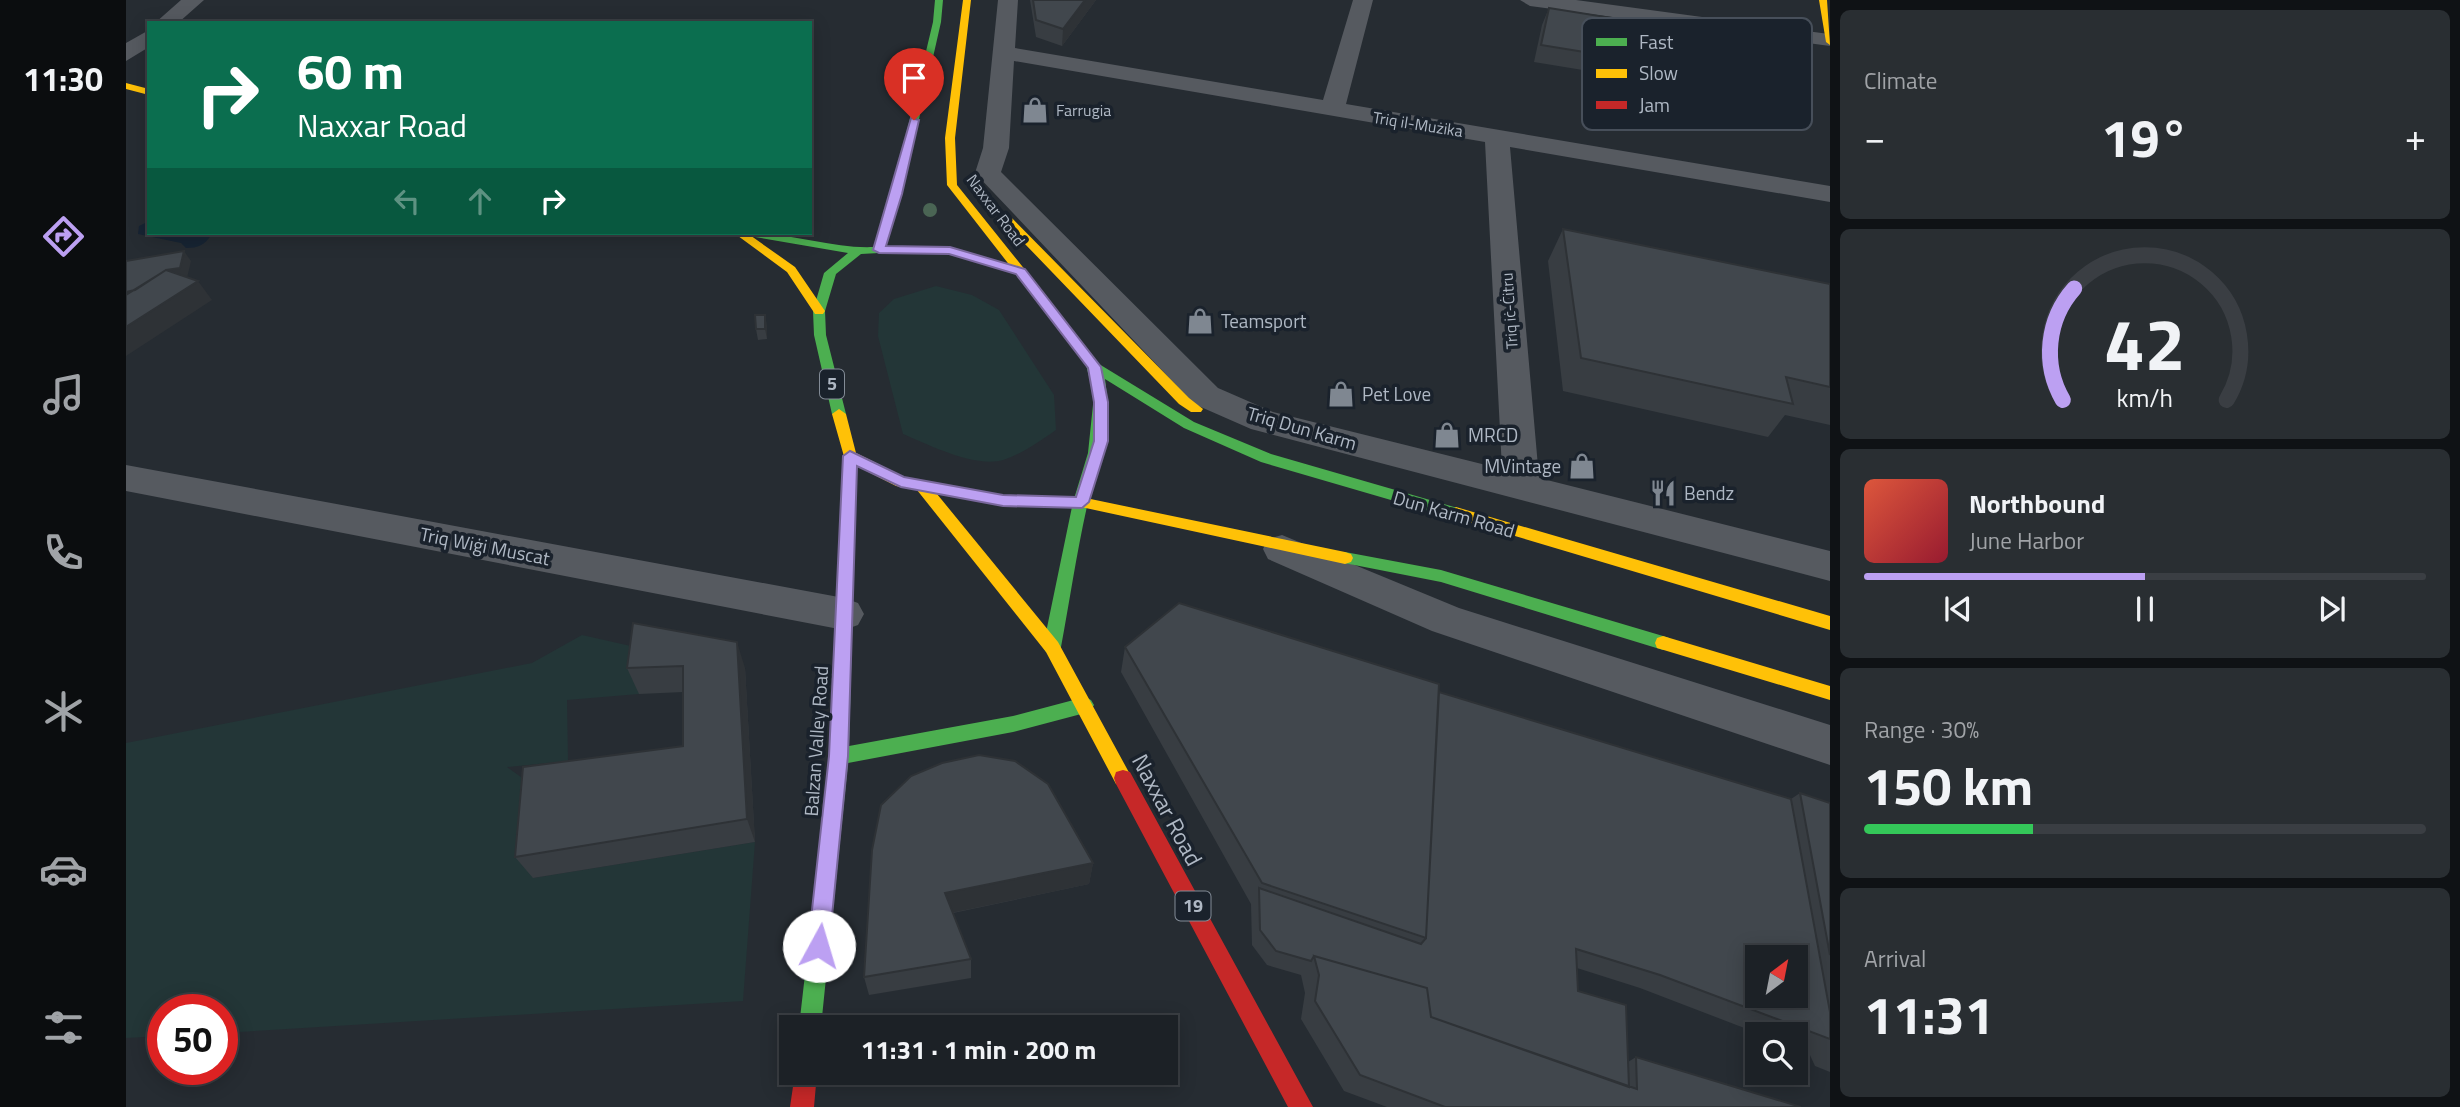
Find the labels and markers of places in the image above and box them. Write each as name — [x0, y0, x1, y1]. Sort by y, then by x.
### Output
pin — [884, 48, 944, 120]
shop icon: Farrugia — [1020, 95, 1050, 125]
place label: Farrugia — [1056, 98, 1111, 122]
shop icon: Teamsport — [1185, 306, 1215, 336]
place label: Teamsport — [1221, 306, 1307, 335]
shop icon: Pet Love — [1326, 379, 1356, 409]
place label: Pet Love — [1362, 379, 1431, 408]
shop icon: MRCD — [1432, 420, 1462, 450]
place label: MRCD — [1468, 420, 1518, 449]
place label: MVintage — [1484, 451, 1561, 480]
shop icon: MVintage — [1567, 451, 1597, 481]
restaurant icon: Bendz — [1648, 478, 1678, 508]
place label: Bendz — [1684, 478, 1734, 507]

